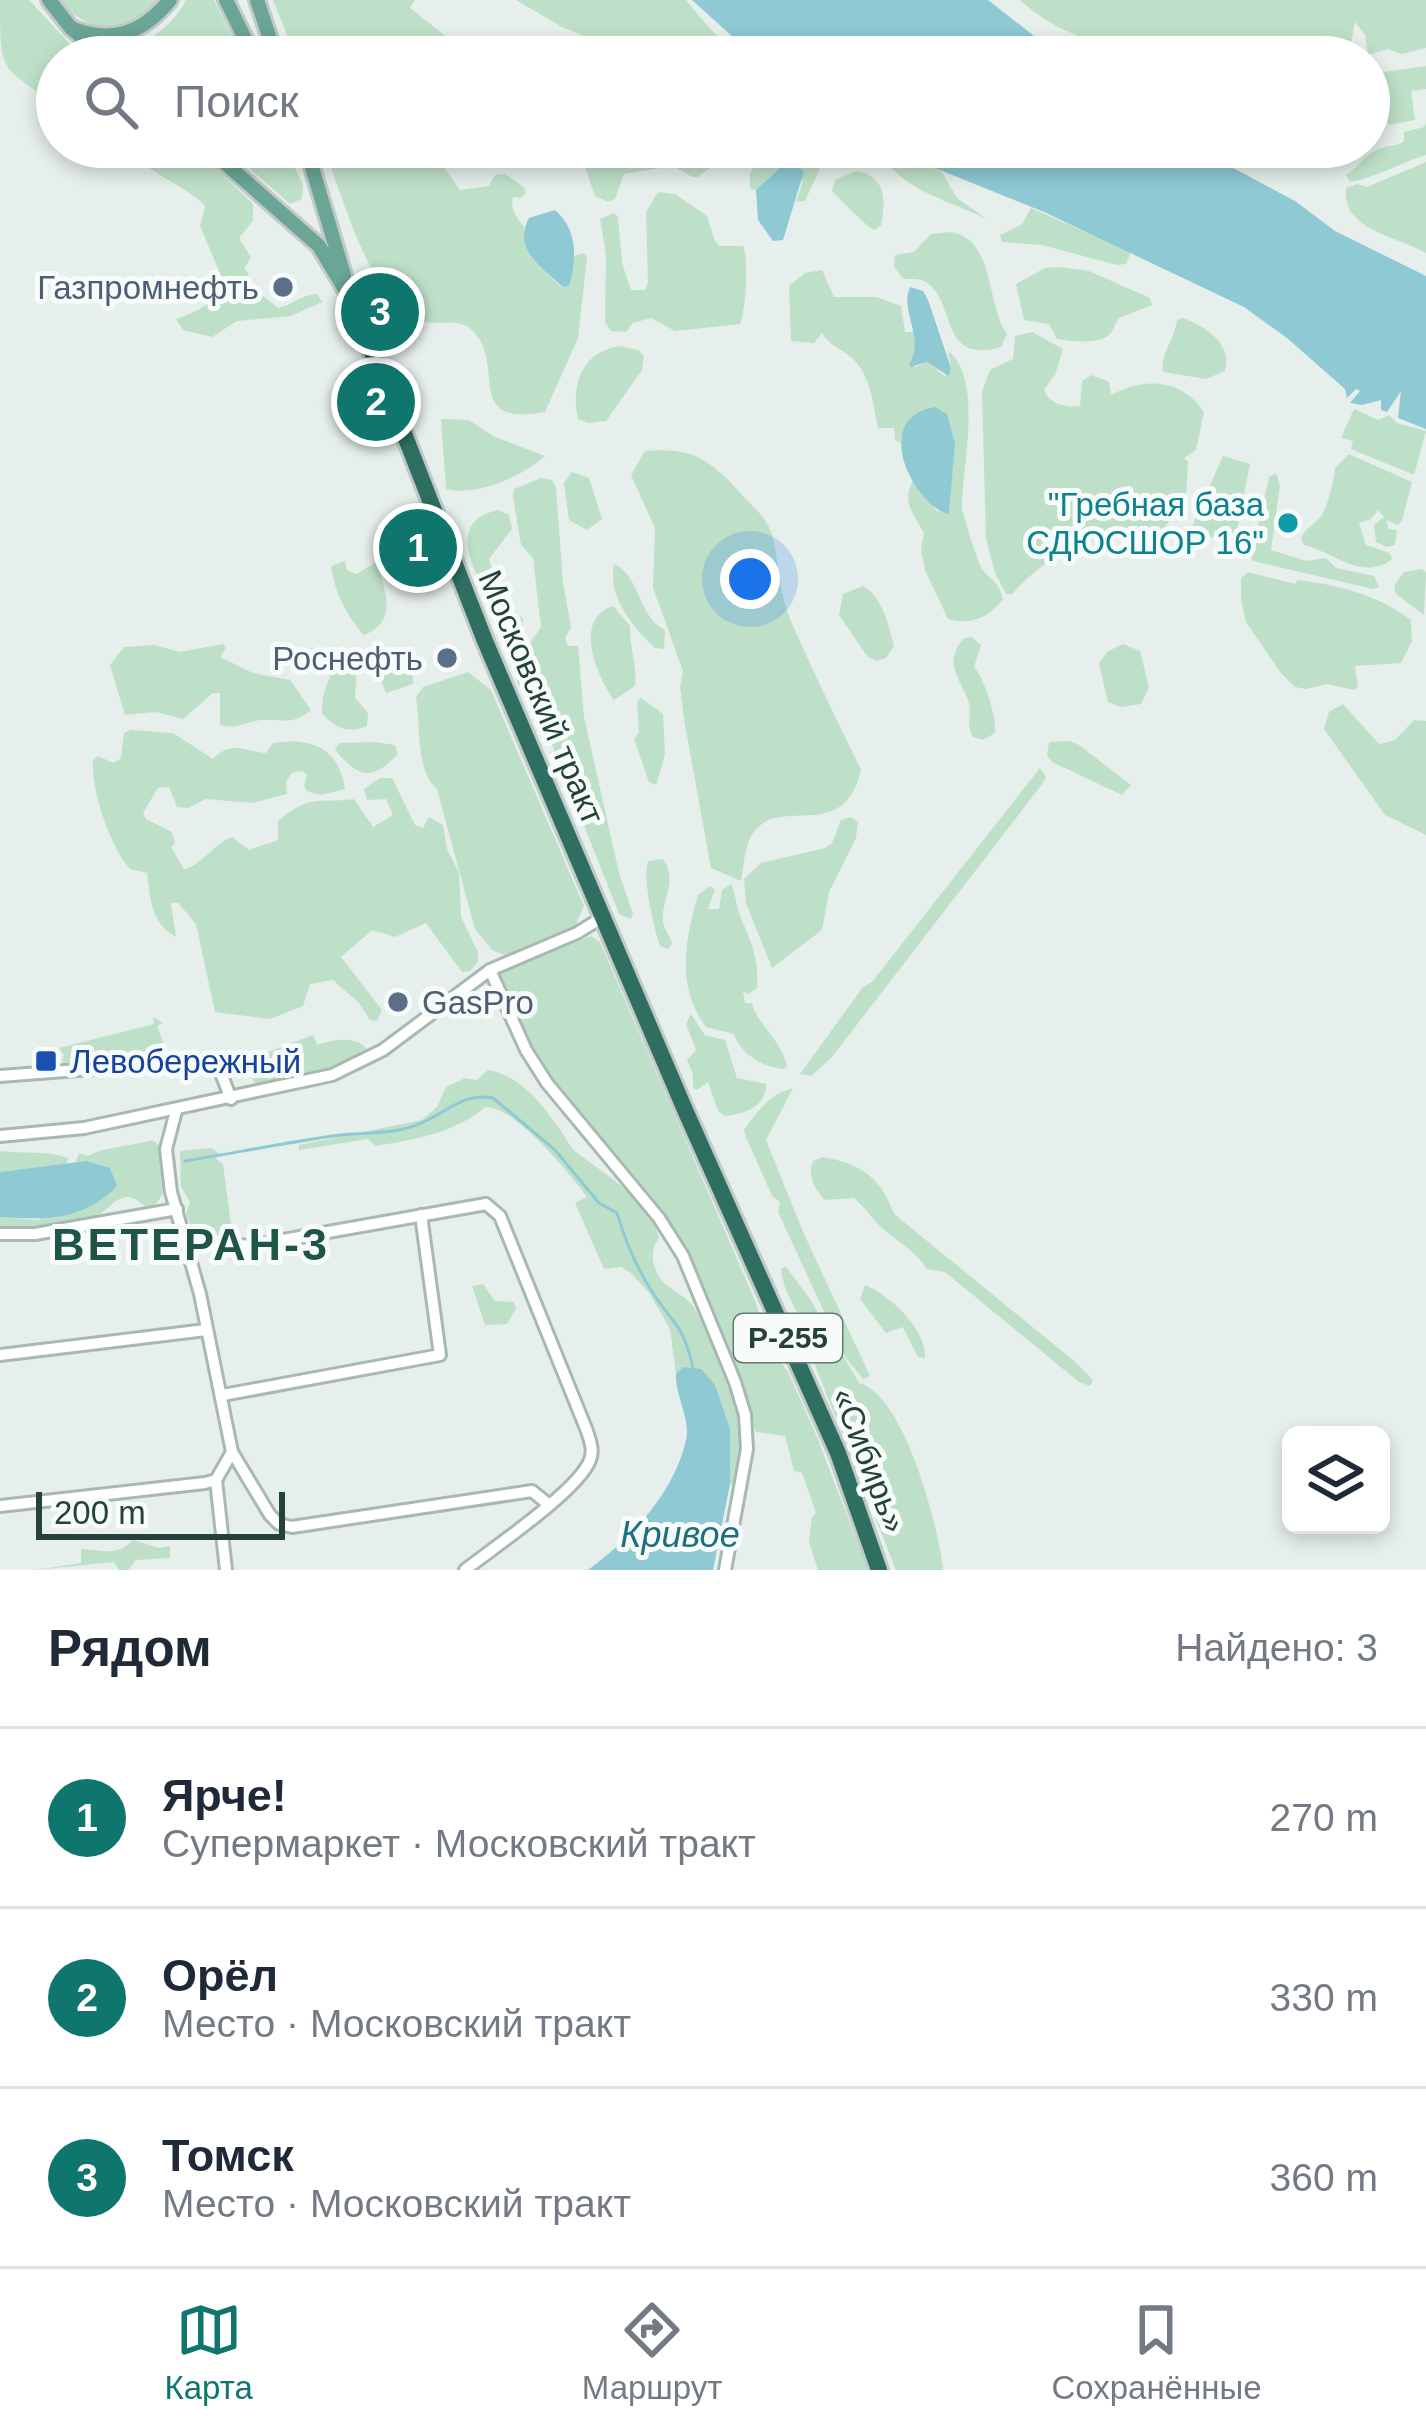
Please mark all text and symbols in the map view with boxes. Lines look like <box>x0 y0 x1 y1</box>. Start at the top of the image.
search box <box>36 36 1390 168</box>
icon: search <box>78 69 144 135</box>
text: Поиск <box>174 76 299 127</box>
pin: 3 <box>341 267 419 357</box>
place label: Газпромнефть <box>37 269 259 306</box>
marker: Газпромнефть <box>270 274 296 300</box>
pin: 2 <box>337 357 415 447</box>
place label: "Гребная база СДЮСШОР 16" <box>1026 486 1265 561</box>
pin: 1 <box>379 503 457 593</box>
marker: "Гребная база СДЮСШОР 16" <box>1275 510 1301 536</box>
your location <box>720 549 780 609</box>
street label: Московский тракт <box>471 565 612 830</box>
place label: Роснефть <box>272 640 423 677</box>
marker: Роснефть <box>434 645 460 671</box>
place label: GasPro <box>422 984 534 1021</box>
marker: GasPro <box>385 989 411 1015</box>
place label: Левобережный <box>70 1043 301 1080</box>
marker: Левобережный <box>33 1048 59 1074</box>
district label: ВЕТЕРАН-3 <box>52 1219 330 1270</box>
road number: Р-255 <box>734 1314 842 1362</box>
street label: «Сибирь» <box>825 1383 914 1538</box>
map controls <box>1282 1426 1390 1534</box>
button: layers <box>1282 1426 1390 1534</box>
scale bar <box>36 1486 285 1539</box>
text: 200 m <box>54 1494 146 1531</box>
water label: Кривое <box>620 1514 740 1555</box>
text: Рядом <box>48 1620 212 1677</box>
text: Найдено: 3 <box>1175 1626 1378 1669</box>
text: Ярче! <box>162 1770 287 1821</box>
text: 1 <box>76 1796 98 1839</box>
text: 270 m <box>1270 1796 1378 1839</box>
text: Супермаркет · Московский тракт <box>162 1822 756 1865</box>
text: Орёл <box>162 1950 278 2001</box>
text: 2 <box>76 1976 98 2019</box>
text: 330 m <box>1270 1976 1378 2019</box>
text: Место · Московский тракт <box>162 2002 631 2045</box>
text: Томск <box>162 2130 294 2181</box>
text: 3 <box>76 2156 98 2199</box>
text: 360 m <box>1270 2156 1378 2199</box>
text: Место · Московский тракт <box>162 2182 631 2225</box>
tab: Карта <box>164 2297 253 2407</box>
tab: Маршрут <box>582 2297 722 2407</box>
tab: Сохранённые <box>1051 2297 1262 2407</box>

